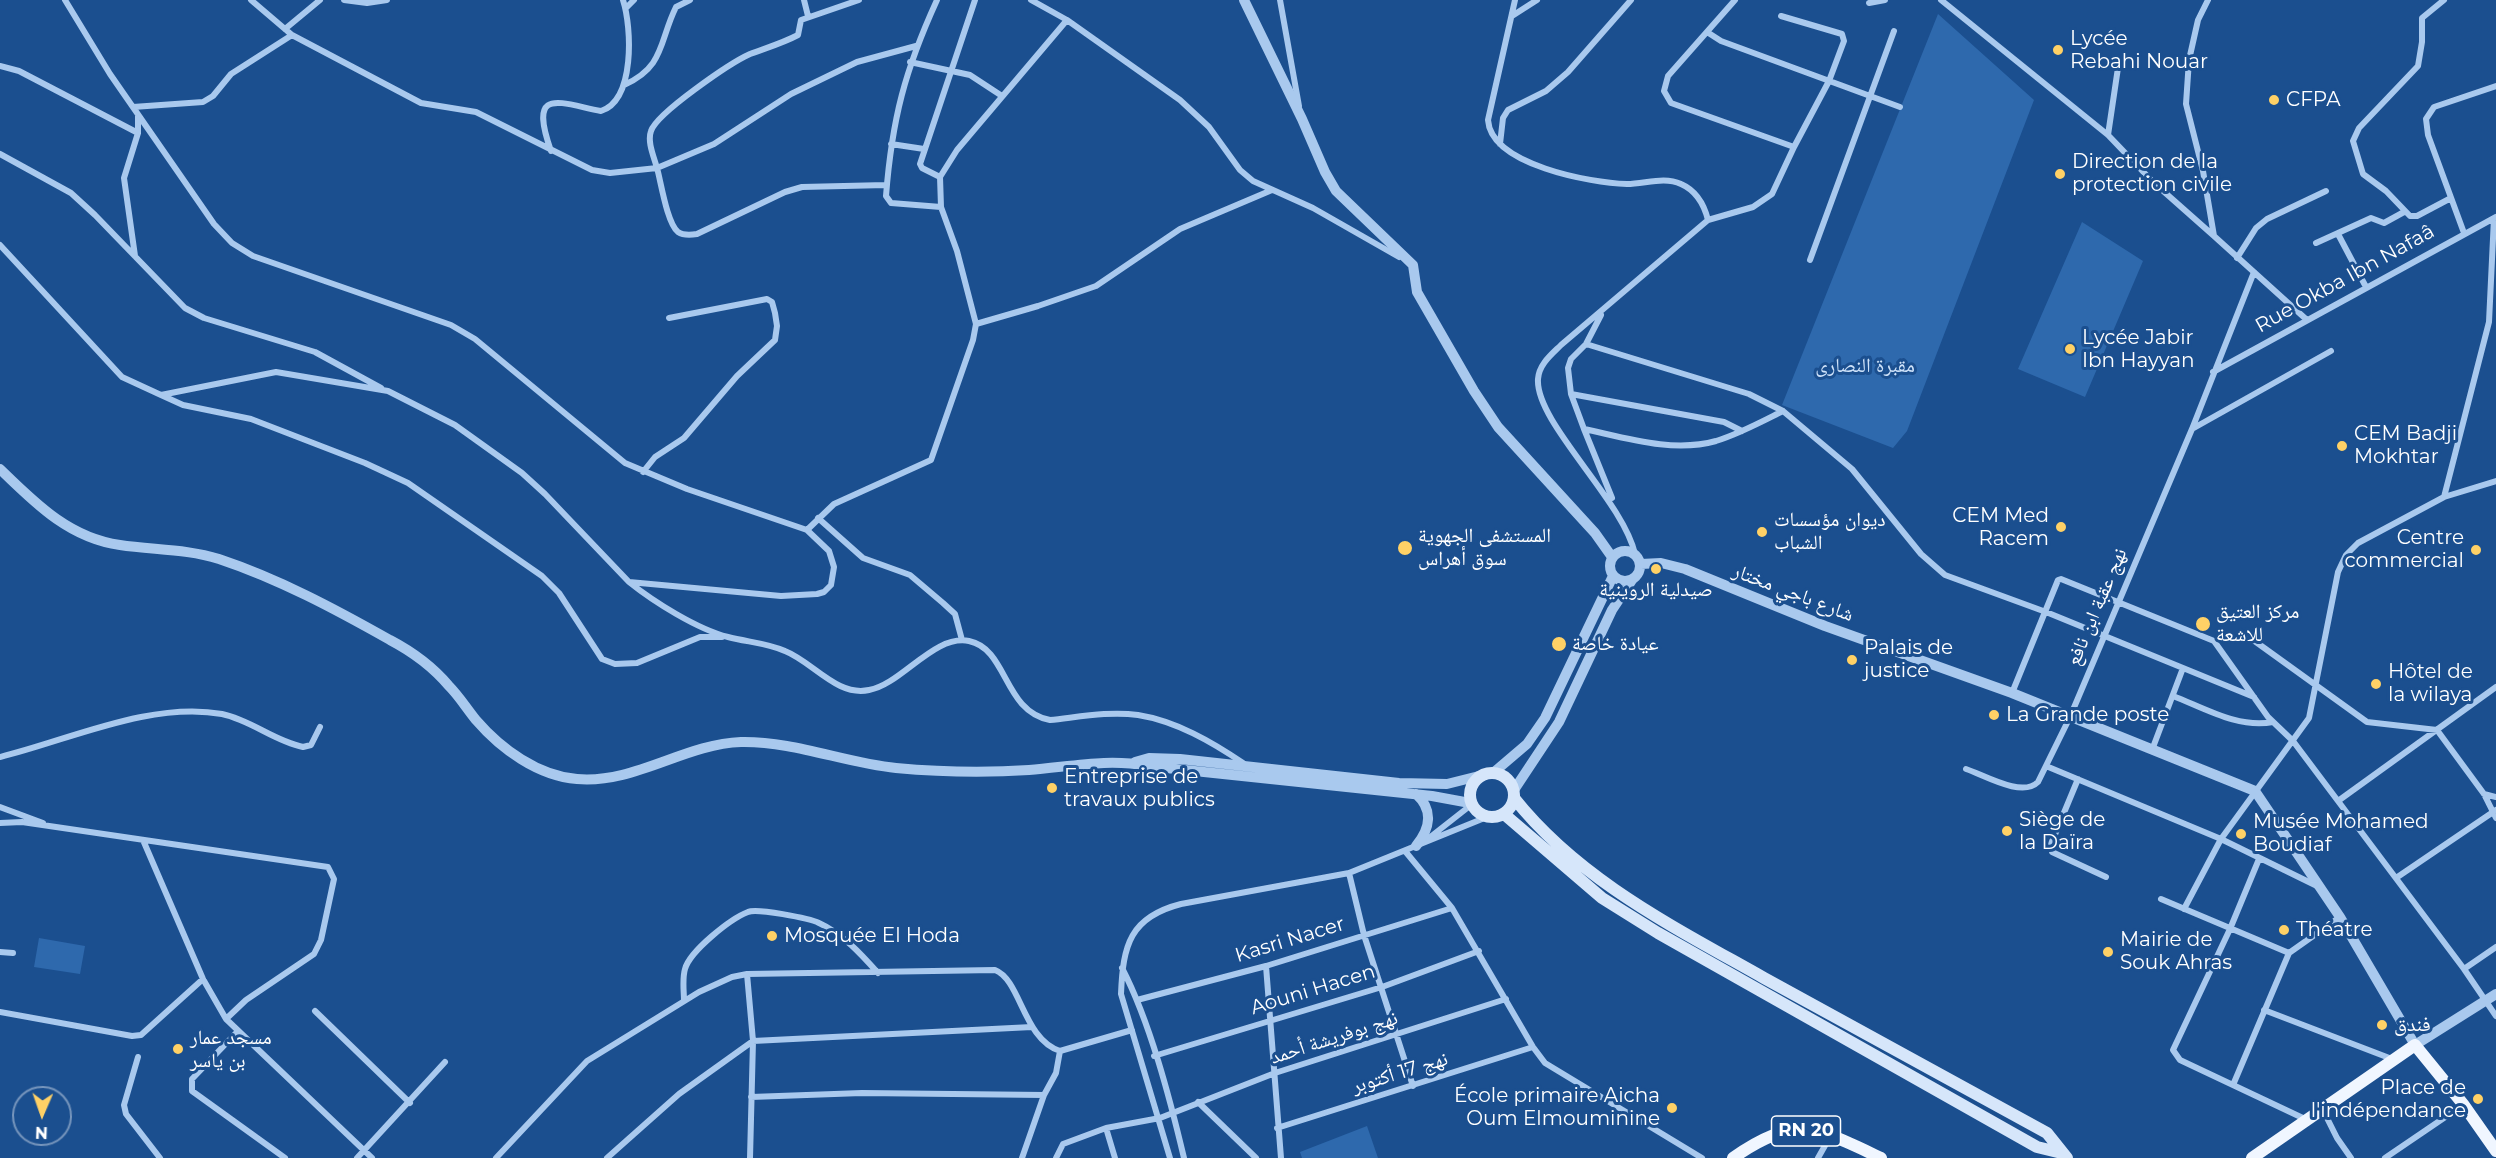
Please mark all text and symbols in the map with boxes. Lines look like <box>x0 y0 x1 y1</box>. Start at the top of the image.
place label: Lycée Rebahi Nouar <box>2070 27 2208 74</box>
marker: Lycée Rebahi Nouar <box>2051 43 2065 57</box>
place label: CFPA <box>2286 88 2341 112</box>
marker: CFPA <box>2267 93 2281 107</box>
place label: Direction de la protection civile <box>2072 150 2232 197</box>
marker: Direction de la protection civile <box>2053 167 2067 181</box>
street label: Rue Okba Ibn Nafaâ <box>2251 220 2439 338</box>
place label: Lycée Jabir Ibn Hayyan <box>2082 326 2195 373</box>
marker: Lycée Jabir Ibn Hayyan <box>2063 342 2077 356</box>
park label: مقبرة النصارى <box>1815 354 1915 378</box>
place label: CEM Badji Mokhtar <box>2354 422 2457 469</box>
marker: CEM Badji Mokhtar <box>2335 439 2349 453</box>
place label: CEM Med Racem <box>1952 504 2049 551</box>
place label: ديوان مؤسسات الشباب <box>1774 508 1886 555</box>
marker: CEM Med Racem <box>2054 520 2068 534</box>
place label: المستشفى الجهوية سوق أهراس <box>1418 524 1551 571</box>
marker: ديوان مؤسسات الشباب <box>1755 525 1769 539</box>
place label: Centre commercial <box>2344 526 2464 573</box>
marker: المستشفى الجهوية سوق أهراس <box>1396 539 1414 557</box>
marker: Centre commercial <box>2469 543 2483 557</box>
street label: نهج عقبة ابن نافع <box>2061 545 2133 669</box>
street label: شارع باجي مختار <box>1729 559 1857 627</box>
marker: صيدلية الروينية <box>1649 562 1663 576</box>
place label: صيدلية الروينية <box>1599 578 1713 602</box>
place label: مركز العتيق للاشعة <box>2216 600 2299 647</box>
marker: مركز العتيق للاشعة <box>2194 615 2212 633</box>
place label: عيادة خاصة <box>1572 632 1659 656</box>
marker: عيادة خاصة <box>1550 635 1568 653</box>
place label: Palais de justice <box>1864 636 1953 683</box>
marker: Palais de justice <box>1845 653 1859 667</box>
place label: Hôtel de la wilaya <box>2388 660 2473 707</box>
marker: Hôtel de la wilaya <box>2369 677 2383 691</box>
place label: La Grande poste <box>2006 703 2169 727</box>
marker: La Grande poste <box>1987 708 2001 722</box>
place label: Entreprise de travaux publics <box>1064 765 1215 812</box>
marker: Entreprise de travaux publics <box>1045 781 1059 795</box>
place label: Siège de la Daïra <box>2019 808 2105 855</box>
place label: Musée Mohamed Boudiaf <box>2253 810 2429 857</box>
marker: Siège de la Daïra <box>2000 824 2014 838</box>
marker: Musée Mohamed Boudiaf <box>2234 827 2248 841</box>
street label: Kasri Nacer <box>1232 912 1348 968</box>
place label: Théatre <box>2296 918 2373 942</box>
marker: Théatre <box>2277 923 2291 937</box>
place label: Mosquée El Hoda <box>784 924 960 948</box>
place label: Mairie de Souk Ahras <box>2120 928 2232 975</box>
marker: Mosquée El Hoda <box>765 929 779 943</box>
marker: Mairie de Souk Ahras <box>2101 945 2115 959</box>
street label: Aouni Hacen <box>1248 960 1378 1020</box>
street label: نهج بوفريشة أحمد <box>1267 1006 1401 1070</box>
place label: فندق <box>2394 1013 2431 1037</box>
marker: فندق <box>2375 1018 2389 1032</box>
place label: مسجد عمار بن ياسر <box>190 1026 272 1073</box>
marker: مسجد عمار بن ياسر <box>171 1042 185 1056</box>
street label: نهج 17 أكتوبر <box>1349 1047 1451 1099</box>
place label: Place de l'indépendance <box>2311 1076 2466 1123</box>
place label: École primaire Aicha Oum Elmouminine <box>1454 1084 1660 1131</box>
north arrow <box>12 1086 72 1146</box>
marker: Place de l'indépendance <box>2471 1092 2485 1106</box>
marker: École primaire Aicha Oum Elmouminine <box>1665 1101 1679 1115</box>
road number: RN 20 <box>1772 1116 1840 1146</box>
text: N <box>35 1123 48 1142</box>

